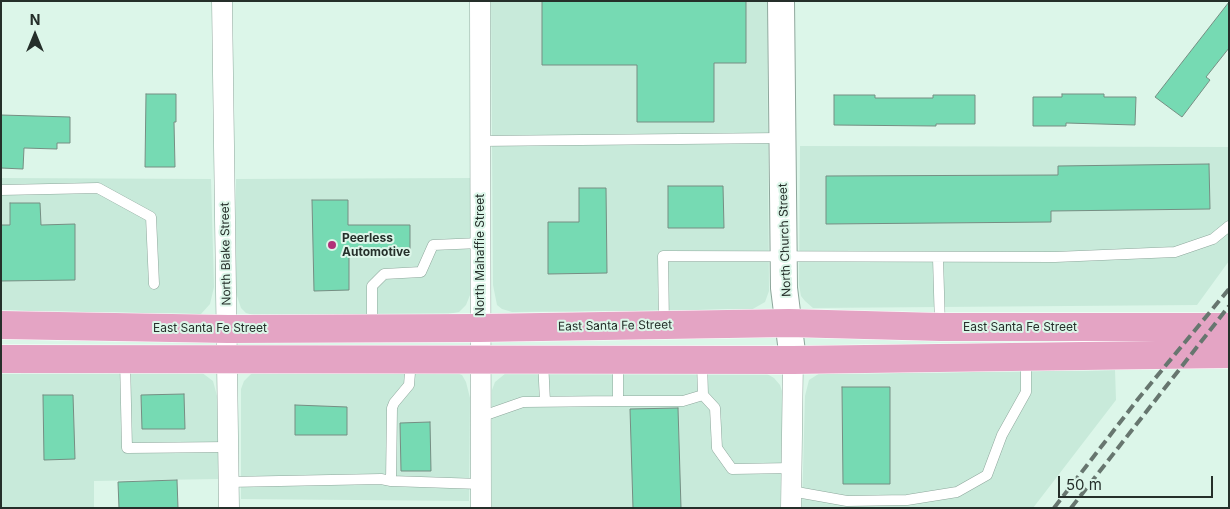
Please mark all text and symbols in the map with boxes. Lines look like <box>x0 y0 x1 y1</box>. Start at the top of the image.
north arrow <box>10 10 60 60</box>
text: N <box>30 11 40 28</box>
street label: North Church Street <box>776 183 794 297</box>
street label: North Mahaffie Street <box>473 194 487 316</box>
street label: North Blake Street <box>218 202 234 306</box>
place label: Peerless Automotive <box>342 231 410 259</box>
marker: Peerless Automotive <box>326 239 338 251</box>
street label: East Santa Fe Street <box>558 318 672 334</box>
street label: East Santa Fe Street <box>963 320 1077 334</box>
street label: East Santa Fe Street <box>153 321 267 335</box>
scale bar <box>1060 466 1215 498</box>
text: 50 m <box>1066 475 1102 494</box>

